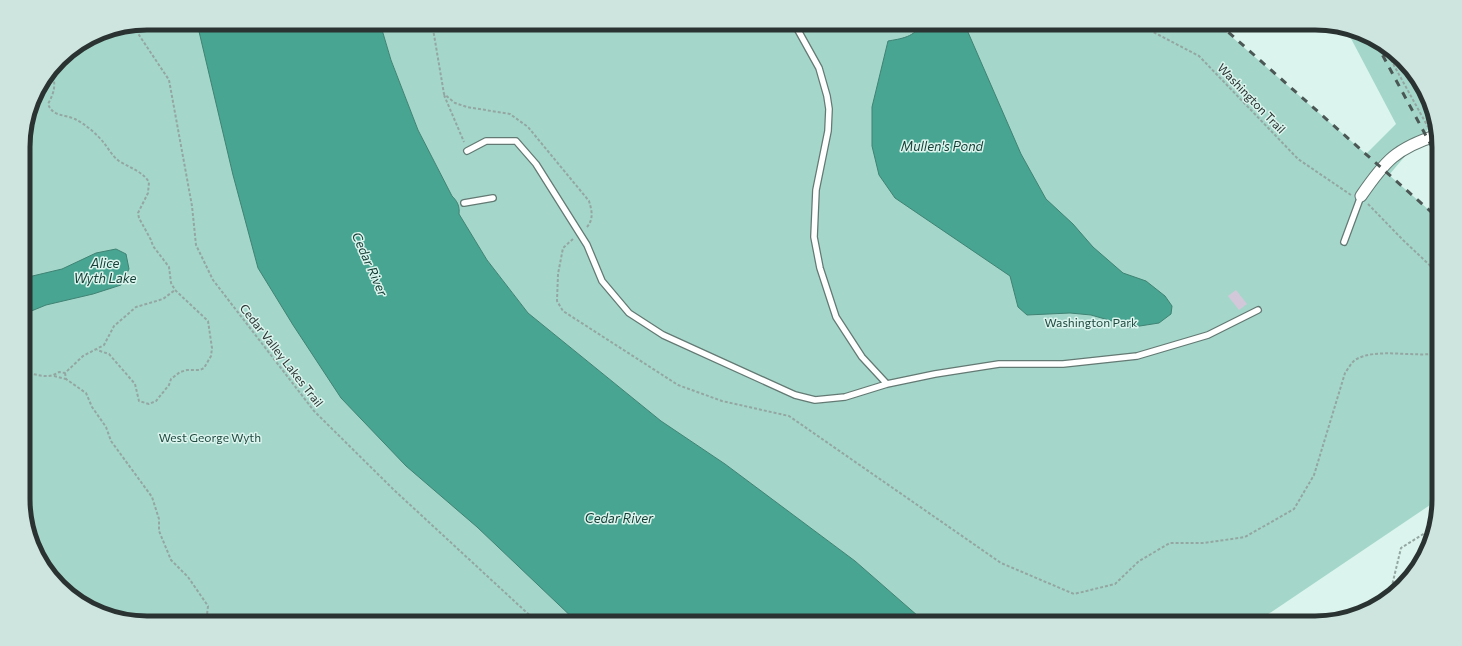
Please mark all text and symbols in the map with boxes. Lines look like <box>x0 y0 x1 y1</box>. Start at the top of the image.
street label: Washington Trail <box>1215 60 1289 136</box>
water label: Mullen's Pond <box>901 138 984 154</box>
water label: Cedar River <box>349 229 392 299</box>
water label: Alice Wyth Lake <box>74 255 136 286</box>
street label: Cedar Valley Lakes Trail <box>237 301 327 409</box>
park label: Washington Park <box>1045 315 1138 329</box>
park label: West George Wyth <box>159 430 261 444</box>
water label: Cedar River <box>585 510 654 526</box>

